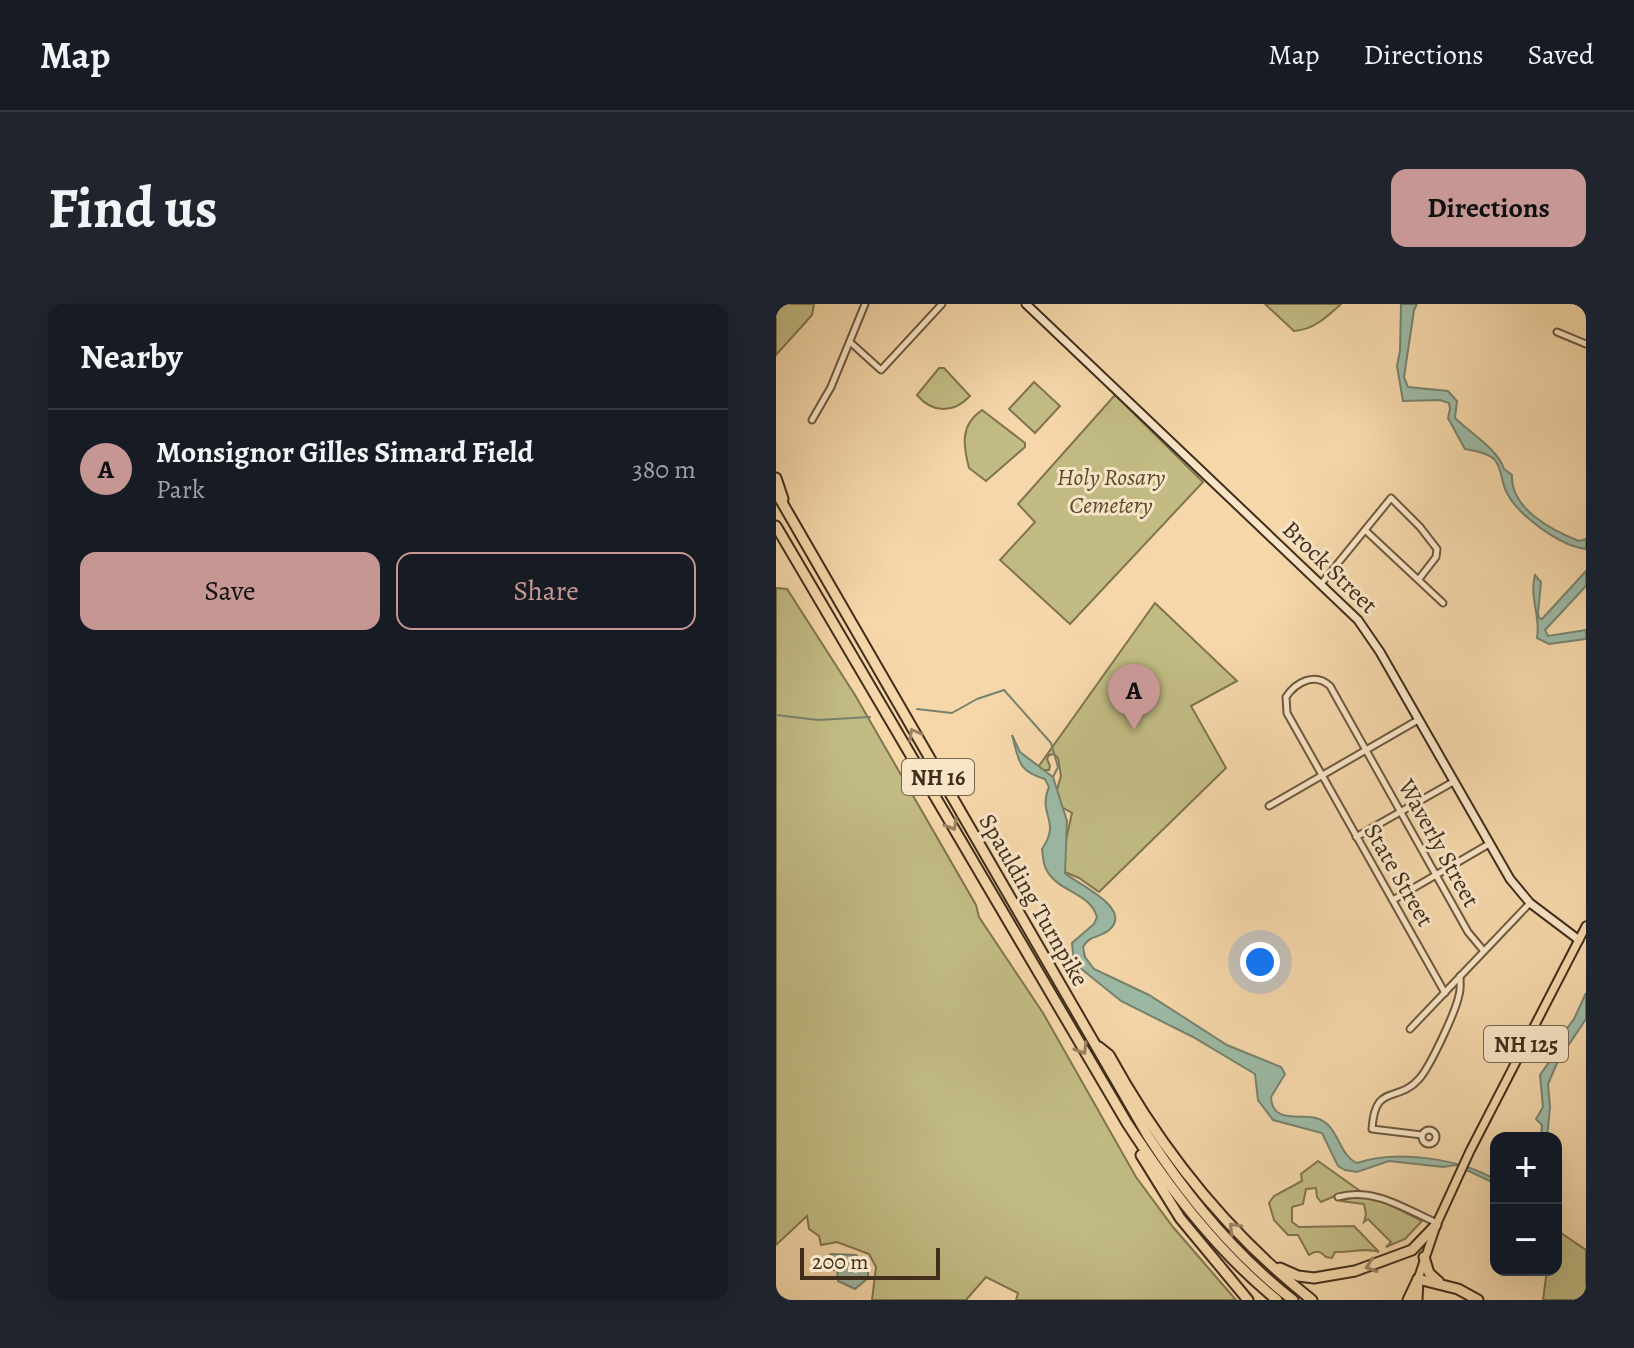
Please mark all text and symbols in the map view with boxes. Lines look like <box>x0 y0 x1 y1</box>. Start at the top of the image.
text: Map <box>40 29 110 81</box>
text: Map <box>1268 36 1319 74</box>
text: Directions <box>1363 36 1484 74</box>
text: Saved <box>1528 36 1594 74</box>
button: Directions <box>1391 169 1586 247</box>
text: Find us <box>48 170 218 246</box>
text: Nearby <box>80 333 183 380</box>
text: Monsignor Gilles Simard Field <box>156 432 534 472</box>
text: A <box>98 452 114 487</box>
text: 380 m <box>632 452 696 487</box>
park label: Holy Rosary Cemetery <box>1057 461 1166 521</box>
text: Park <box>156 472 205 507</box>
street label: Brock Street <box>1275 514 1385 621</box>
button: Save <box>80 552 380 630</box>
button: Share <box>396 552 696 630</box>
pin: A <box>1108 664 1160 730</box>
one-way arrow <box>908 728 924 742</box>
road number: NH 16 <box>902 759 974 795</box>
street label: Waverly Street <box>1390 772 1487 913</box>
street label: Spaulding Turnpike <box>972 808 1096 992</box>
one-way arrow <box>942 816 957 830</box>
street label: State Street <box>1357 818 1441 933</box>
your location <box>1240 942 1280 982</box>
road number: NH 125 <box>1484 1026 1568 1062</box>
one-way arrow <box>1072 1041 1087 1055</box>
map controls <box>1490 1132 1562 1276</box>
button: + <box>1490 1132 1562 1204</box>
button: − <box>1490 1204 1562 1276</box>
one-way arrow <box>1229 1223 1243 1237</box>
scale bar <box>800 1244 940 1280</box>
text: 200 m <box>812 1247 869 1277</box>
one-way arrow <box>1365 1256 1379 1272</box>

